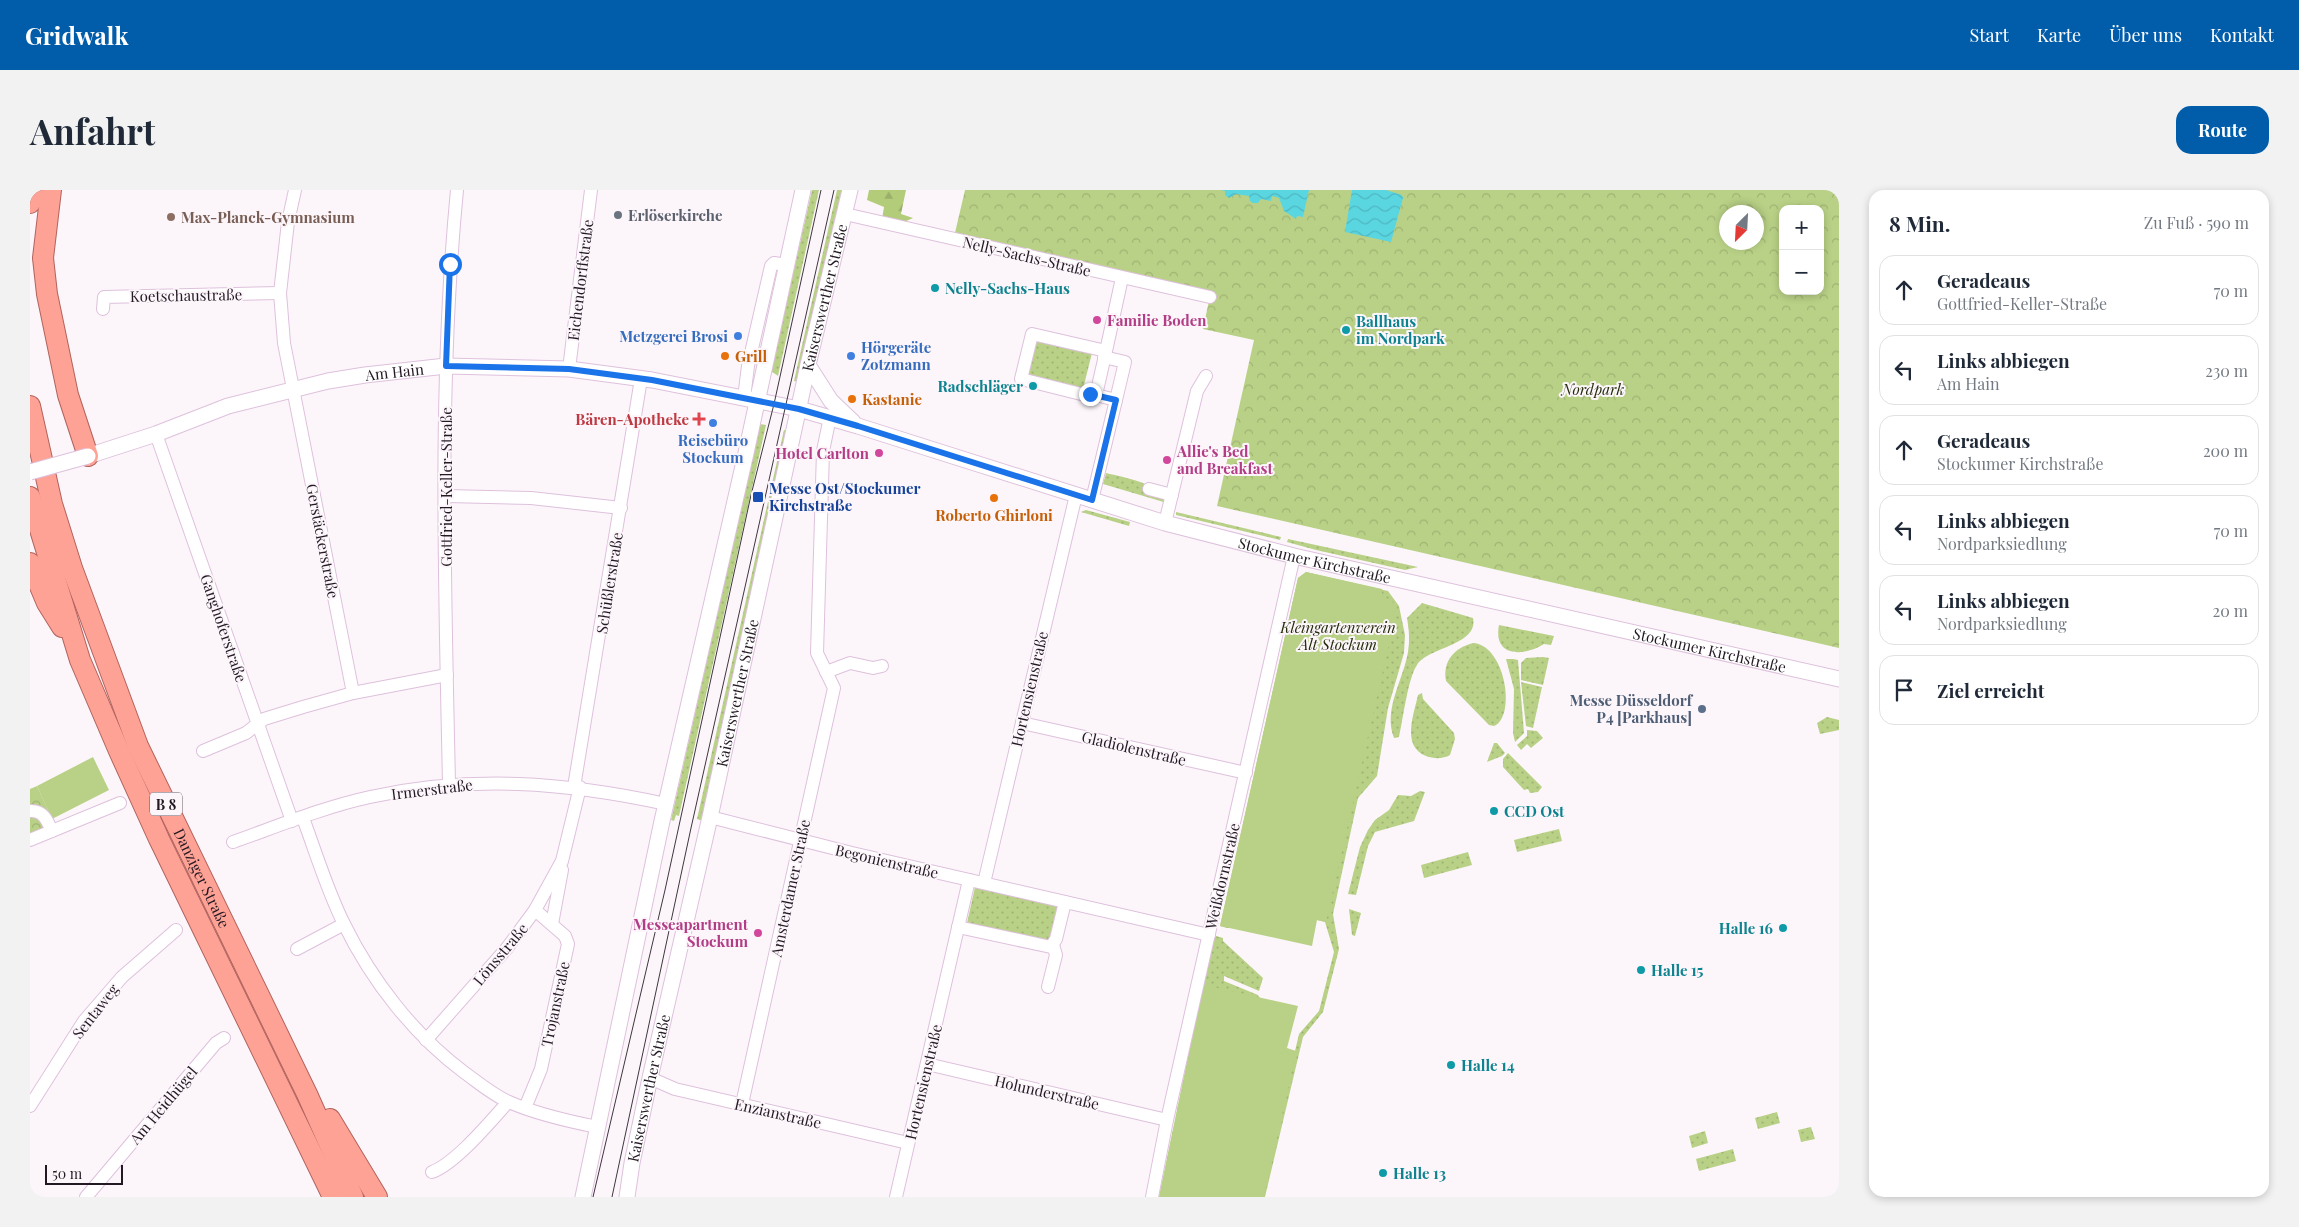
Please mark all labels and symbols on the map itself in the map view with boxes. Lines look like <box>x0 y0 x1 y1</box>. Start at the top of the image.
place label: Erlöserkirche <box>628 205 723 225</box>
north arrow <box>1719 205 1764 250</box>
place label: Max-Planck-Gymnasium <box>181 207 355 227</box>
marker: Erlöserkirche <box>612 209 624 221</box>
marker: Max-Planck-Gymnasium <box>165 211 177 223</box>
street label: Eichendorffstraße <box>563 218 597 342</box>
street label: Kaiserswerther Straße <box>797 222 852 373</box>
street label: Nelly-Sachs-Straße <box>961 232 1093 280</box>
route start <box>439 253 462 276</box>
place label: Nelly-Sachs-Haus <box>945 278 1070 298</box>
marker: Nelly-Sachs-Haus <box>929 282 941 294</box>
street label: Koetschaustraße <box>130 284 242 306</box>
place label: Familie Boden <box>1107 310 1207 330</box>
place label: Ballhaus im Nordpark <box>1356 311 1445 348</box>
marker: Familie Boden <box>1091 314 1103 326</box>
marker: Ballhaus im Nordpark <box>1340 324 1352 336</box>
place label: Metzgerei Brosi <box>619 326 728 346</box>
marker: Metzgerei Brosi <box>732 330 744 342</box>
place label: Hörgeräte Zotzmann <box>861 337 932 374</box>
place label: Grill <box>735 346 768 366</box>
marker: Grill <box>719 350 731 362</box>
marker: Hörgeräte Zotzmann <box>845 350 857 362</box>
street label: Am Hain <box>363 359 425 385</box>
place label: Radschläger <box>937 376 1023 396</box>
park label: Nordpark <box>1560 379 1624 399</box>
marker: Radschläger <box>1027 380 1039 392</box>
route end <box>1079 383 1102 406</box>
place label: Kastanie <box>862 389 922 409</box>
marker: Kastanie <box>846 393 858 405</box>
street label: Gottfried-Keller-Straße <box>436 407 456 567</box>
place label: Bären-Apotheke <box>575 409 689 429</box>
marker: Bären-Apotheke <box>693 413 705 425</box>
marker: Reisebüro Stockum <box>707 417 719 429</box>
place label: Reisebüro Stockum <box>678 430 748 467</box>
place label: Allie's Bed and Breakfast <box>1176 441 1273 478</box>
place label: Hotel Carlton <box>775 443 870 463</box>
marker: Hotel Carlton <box>873 447 885 459</box>
marker: Allie's Bed and Breakfast <box>1161 454 1173 466</box>
place label: Messe Ost/Stockumer Kirchstraße <box>769 478 921 515</box>
street label: Gerstäckerstraße <box>302 482 344 600</box>
marker: Messe Ost/Stockumer Kirchstraße <box>751 490 765 504</box>
marker: Roberto Ghirloni <box>988 492 1000 504</box>
place label: Roberto Ghirloni <box>935 505 1053 525</box>
street label: Schüßlerstraße <box>591 531 627 635</box>
street label: Stockumer Kirchstraße <box>1236 532 1393 588</box>
street label: Ganghoferstraße <box>196 571 252 685</box>
street label: Kaiserswerther Straße <box>711 617 763 769</box>
park label: Kleingartenverein Alt Stockum <box>1279 617 1396 654</box>
street label: Stockumer Kirchstraße <box>1631 623 1788 677</box>
street label: Hortensienstraße <box>1006 629 1052 749</box>
place label: Messe Düsseldorf P4 [Parkhaus] <box>1570 690 1694 727</box>
marker: Messe Düsseldorf P4 [Parkhaus] <box>1696 703 1708 715</box>
street label: Gladiolenstraße <box>1080 726 1188 770</box>
street label: Irmerstraße <box>390 774 474 804</box>
road number: B 8 <box>150 792 182 816</box>
place label: CCD Ost <box>1504 801 1565 821</box>
marker: CCD Ost <box>1488 805 1500 817</box>
street label: Amsterdamer Straße <box>765 818 814 959</box>
street label: Weißdornstraße <box>1200 821 1244 932</box>
street label: Danziger Straße <box>169 825 235 931</box>
street label: Begonienstraße <box>833 839 941 883</box>
place label: Messeapartment Stockum <box>633 914 749 951</box>
place label: Halle 16 <box>1719 918 1773 938</box>
street label: Lönsstraße <box>468 919 532 989</box>
marker: Halle 16 <box>1777 922 1789 934</box>
marker: Messeapartment Stockum <box>752 927 764 939</box>
street label: Trojanstraße <box>536 959 574 1049</box>
place label: Halle 15 <box>1651 960 1704 980</box>
marker: Halle 15 <box>1635 964 1647 976</box>
street label: Sentaweg <box>67 979 123 1042</box>
street label: Kaiserswerther Straße <box>622 1012 674 1164</box>
street label: Hortensienstraße <box>900 1022 946 1142</box>
place label: Halle 14 <box>1461 1055 1515 1075</box>
marker: Halle 14 <box>1445 1059 1457 1071</box>
street label: Am Heidhügel <box>124 1062 201 1149</box>
street label: Holunderstraße <box>993 1070 1101 1114</box>
street label: Enzianstraße <box>733 1093 823 1133</box>
scale bar <box>45 1162 122 1185</box>
place label: Halle 13 <box>1393 1163 1446 1183</box>
marker: Halle 13 <box>1377 1167 1389 1179</box>

